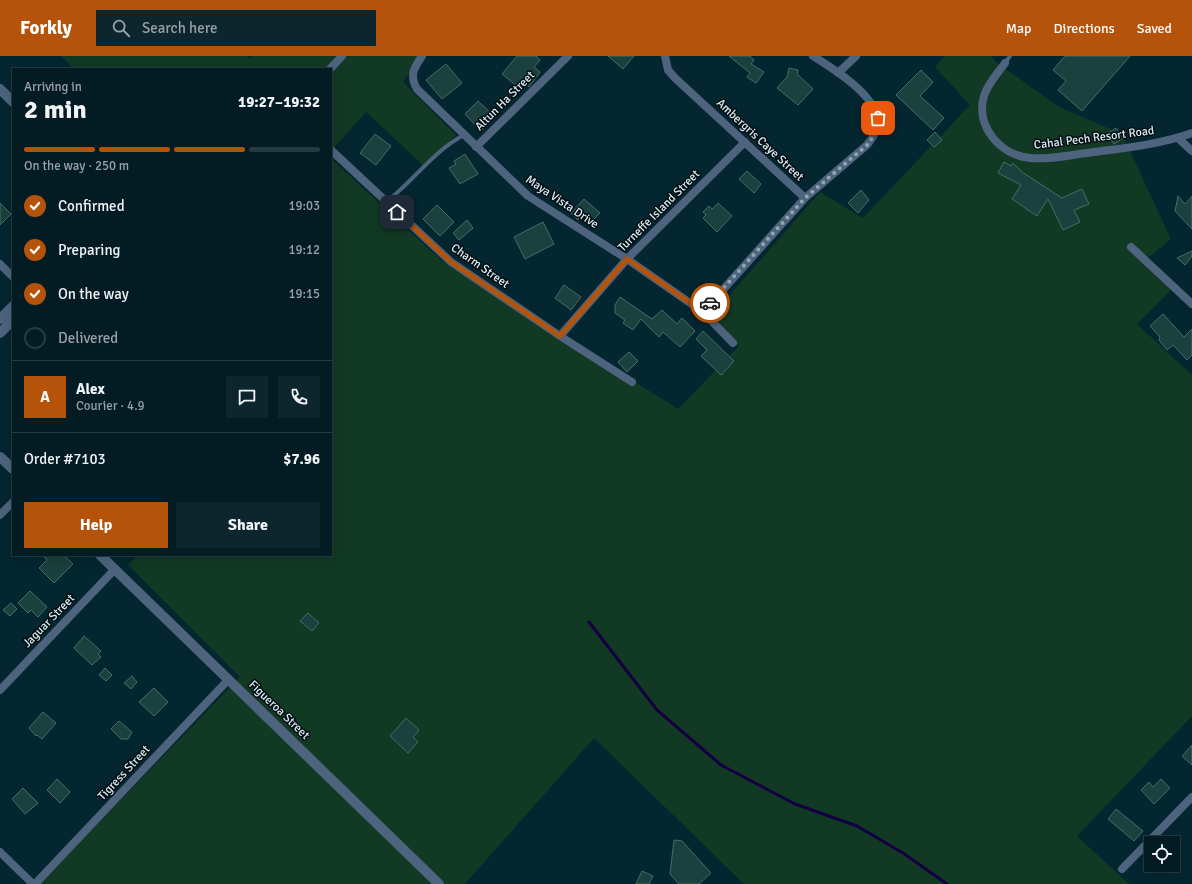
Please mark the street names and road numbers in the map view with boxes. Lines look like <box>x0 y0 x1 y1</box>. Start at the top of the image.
street label: Altun Ha Street <box>472 68 538 134</box>
street label: Ambergris Caye Street <box>713 96 807 184</box>
street label: Cahal Pech Resort Road <box>1033 123 1155 153</box>
street label: Turneffe Island Street <box>615 167 703 255</box>
street label: Maya Vista Drive <box>523 172 601 232</box>
street label: Charm Street <box>448 240 512 292</box>
street label: Jaguar Street <box>20 591 78 651</box>
street label: Figueroa Street <box>245 677 313 743</box>
street label: Tigress Street <box>95 742 153 804</box>

